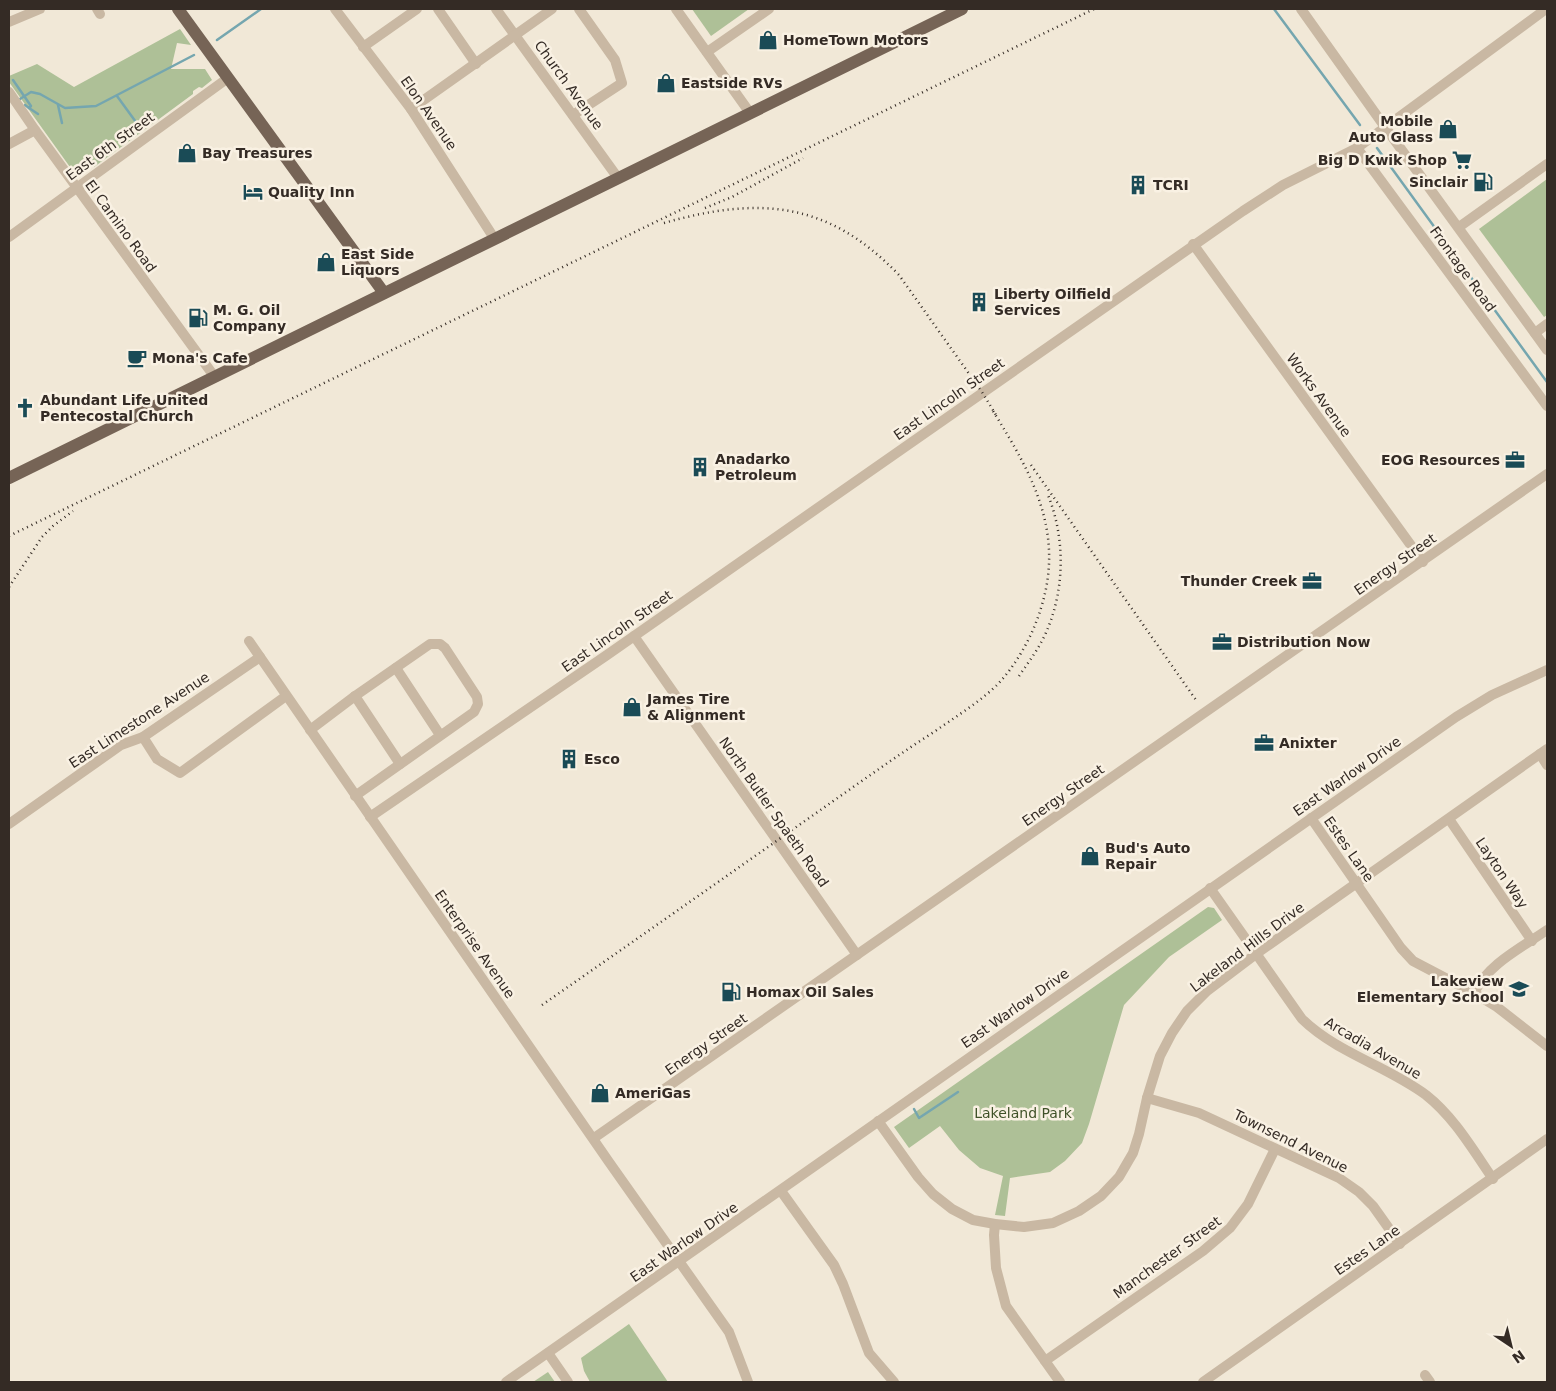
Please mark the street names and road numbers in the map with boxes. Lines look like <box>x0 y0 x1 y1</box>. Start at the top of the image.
street label: Church Avenue <box>531 37 607 133</box>
street label: Elon Avenue <box>398 73 460 153</box>
street label: East 6th Street <box>63 108 158 183</box>
street label: El Camino Road <box>82 177 160 275</box>
street label: Frontage Road <box>1427 223 1499 315</box>
street label: Works Avenue <box>1283 350 1355 440</box>
street label: East Lincoln Street <box>891 355 1008 443</box>
street label: Energy Street <box>1351 530 1439 598</box>
street label: East Lincoln Street <box>559 587 676 675</box>
street label: East Limestone Avenue <box>66 669 212 771</box>
street label: East Warlow Drive <box>1290 733 1404 819</box>
street label: North Butler Spaeth Road <box>716 734 832 890</box>
street label: Energy Street <box>1019 761 1107 829</box>
street label: Estes Lane <box>1321 813 1377 885</box>
street label: Layton Way <box>1472 835 1532 911</box>
street label: Enterprise Avenue <box>432 887 518 1001</box>
street label: Lakeland Hills Drive <box>1187 899 1307 995</box>
street label: East Warlow Drive <box>958 965 1072 1051</box>
street label: Energy Street <box>662 1010 750 1078</box>
street label: Arcadia Avenue <box>1322 1014 1424 1082</box>
street label: Townsend Avenue <box>1230 1106 1351 1176</box>
street label: East Warlow Drive <box>627 1199 741 1285</box>
street label: Manchester Street <box>1110 1212 1224 1301</box>
street label: Estes Lane <box>1331 1222 1403 1278</box>

